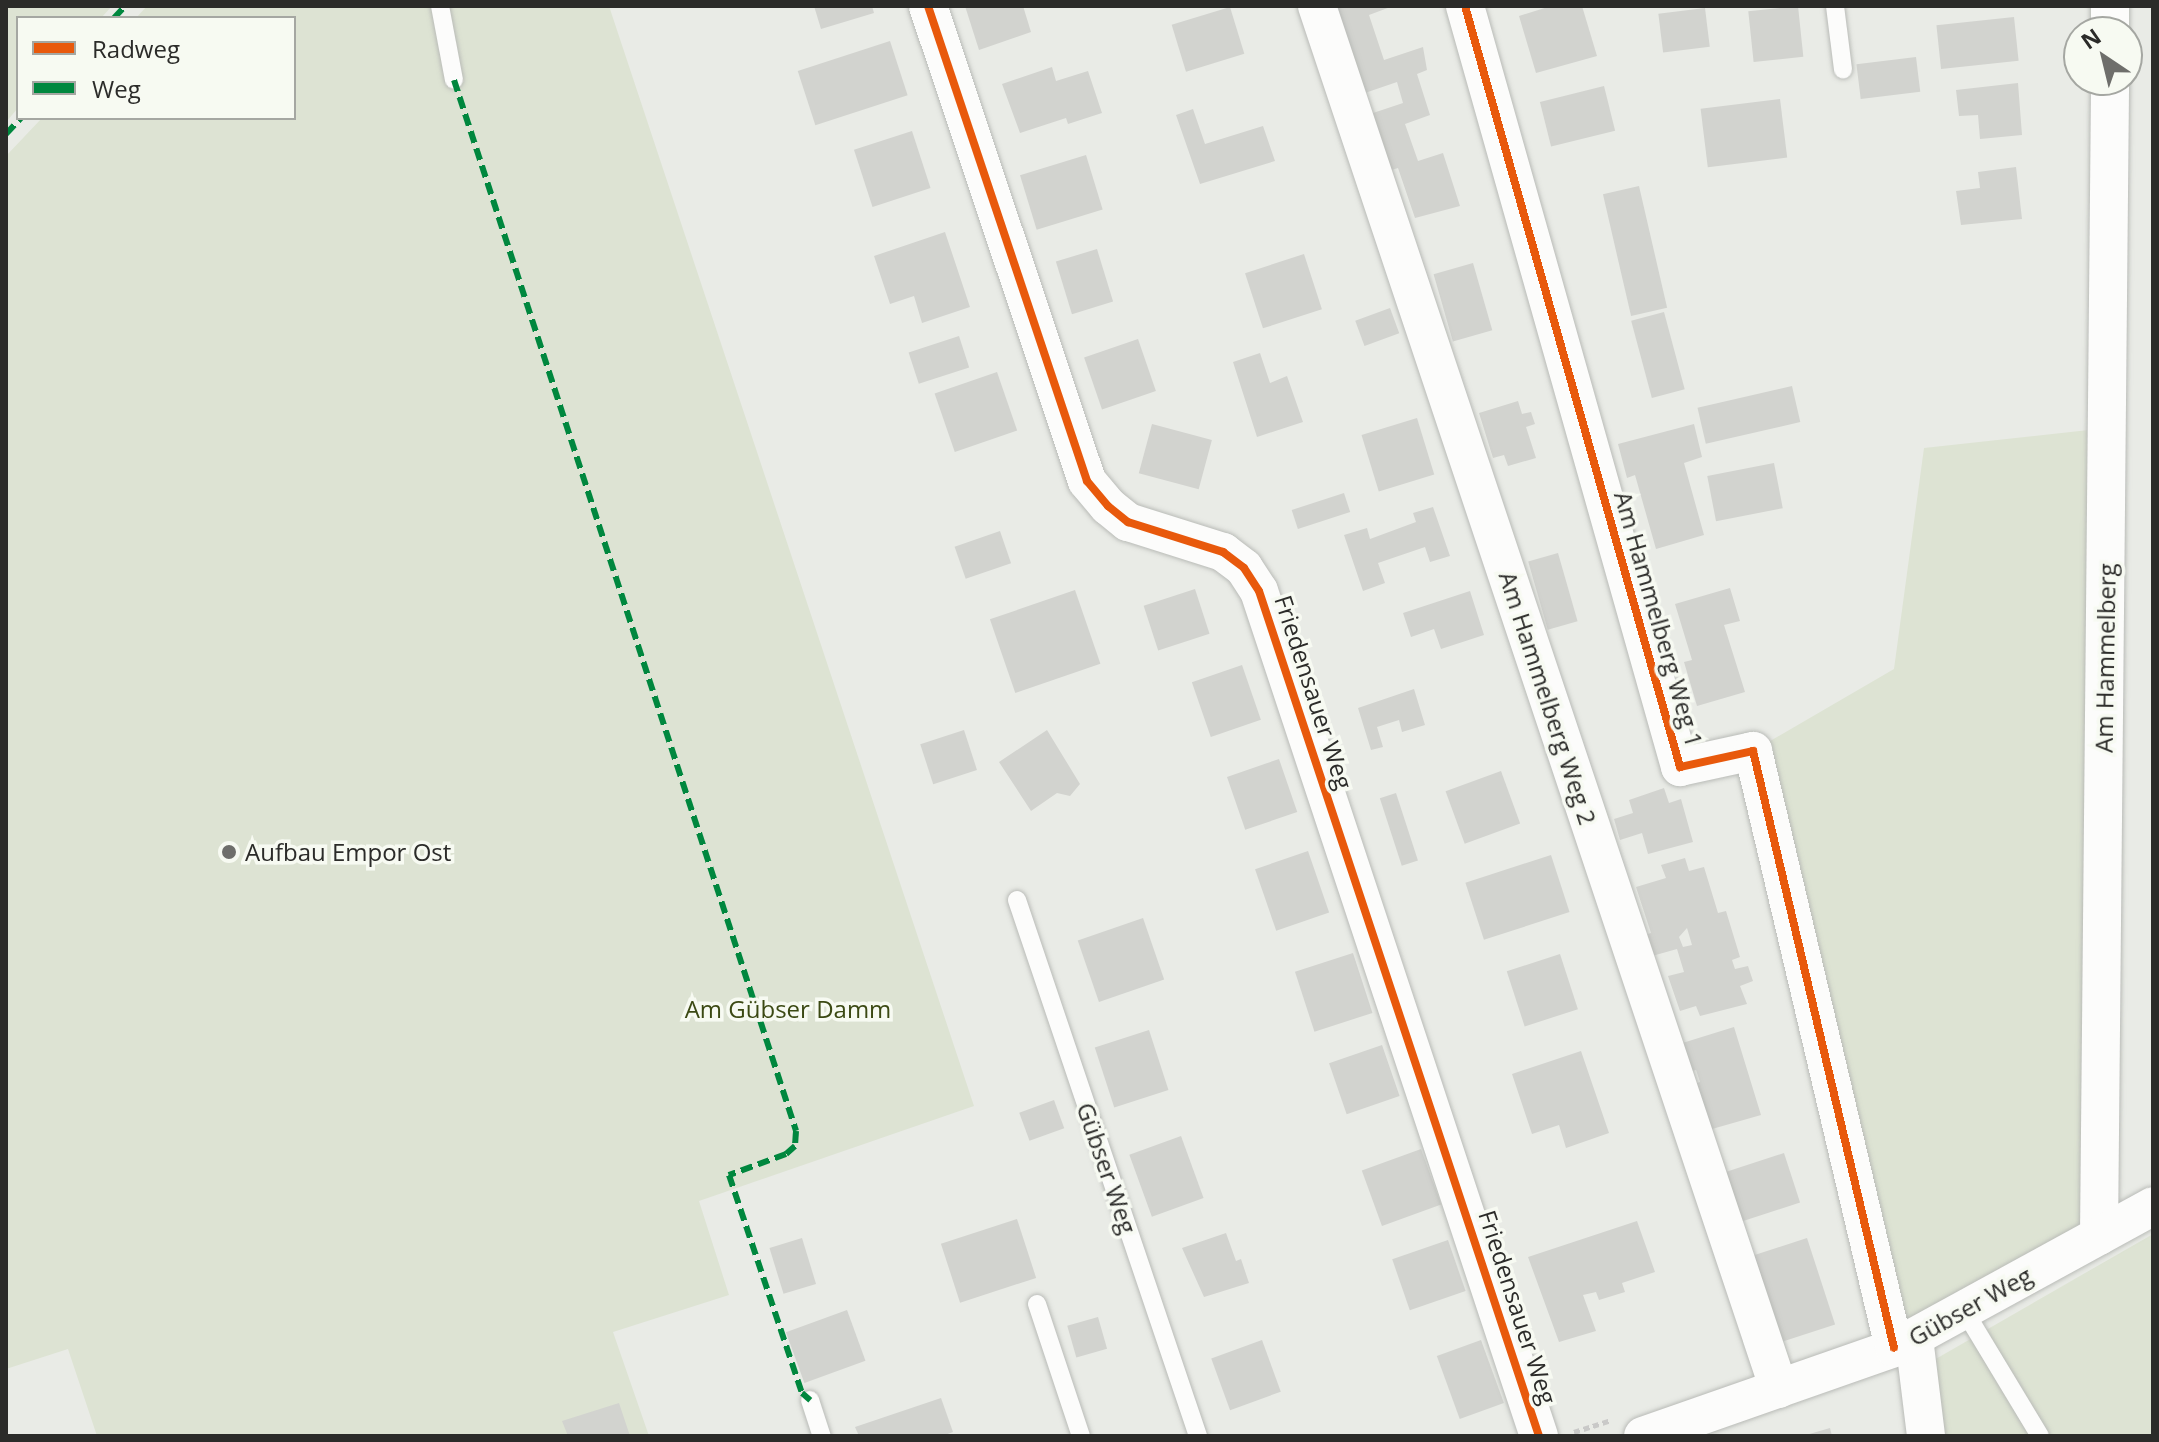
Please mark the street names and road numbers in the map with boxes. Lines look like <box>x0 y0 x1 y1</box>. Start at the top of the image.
street label: Am Hammelberg Weg 1 <box>1609 488 1709 750</box>
street label: Am Hammelberg <box>2089 563 2121 753</box>
street label: Am Hammelberg Weg 2 <box>1493 568 1603 828</box>
street label: Friedensauer Weg <box>1269 591 1359 793</box>
street label: Gübser Weg <box>1071 1099 1143 1237</box>
street label: Friedensauer Weg <box>1473 1206 1563 1408</box>
street label: Gübser Weg <box>1903 1260 2037 1352</box>

